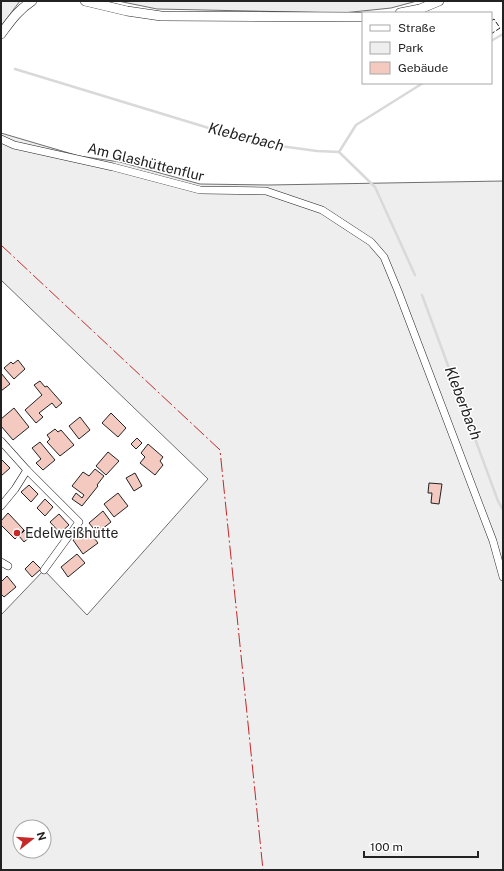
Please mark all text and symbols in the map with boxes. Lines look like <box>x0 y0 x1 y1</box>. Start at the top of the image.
legend <box>362 12 492 84</box>
text: Straße <box>398 21 436 35</box>
text: Park <box>398 41 424 55</box>
text: Gebäude <box>398 61 448 75</box>
water label: Kleberbach <box>206 119 286 154</box>
street label: Am Glashüttenflur <box>86 140 206 184</box>
water label: Kleberbach <box>442 364 485 442</box>
place label: Edelweißhütte <box>25 525 119 541</box>
marker: Edelweißhütte <box>12 528 22 538</box>
north arrow <box>12 819 52 859</box>
text: N <box>35 830 49 842</box>
scale bar <box>364 833 478 859</box>
text: 100 m <box>370 840 403 854</box>

